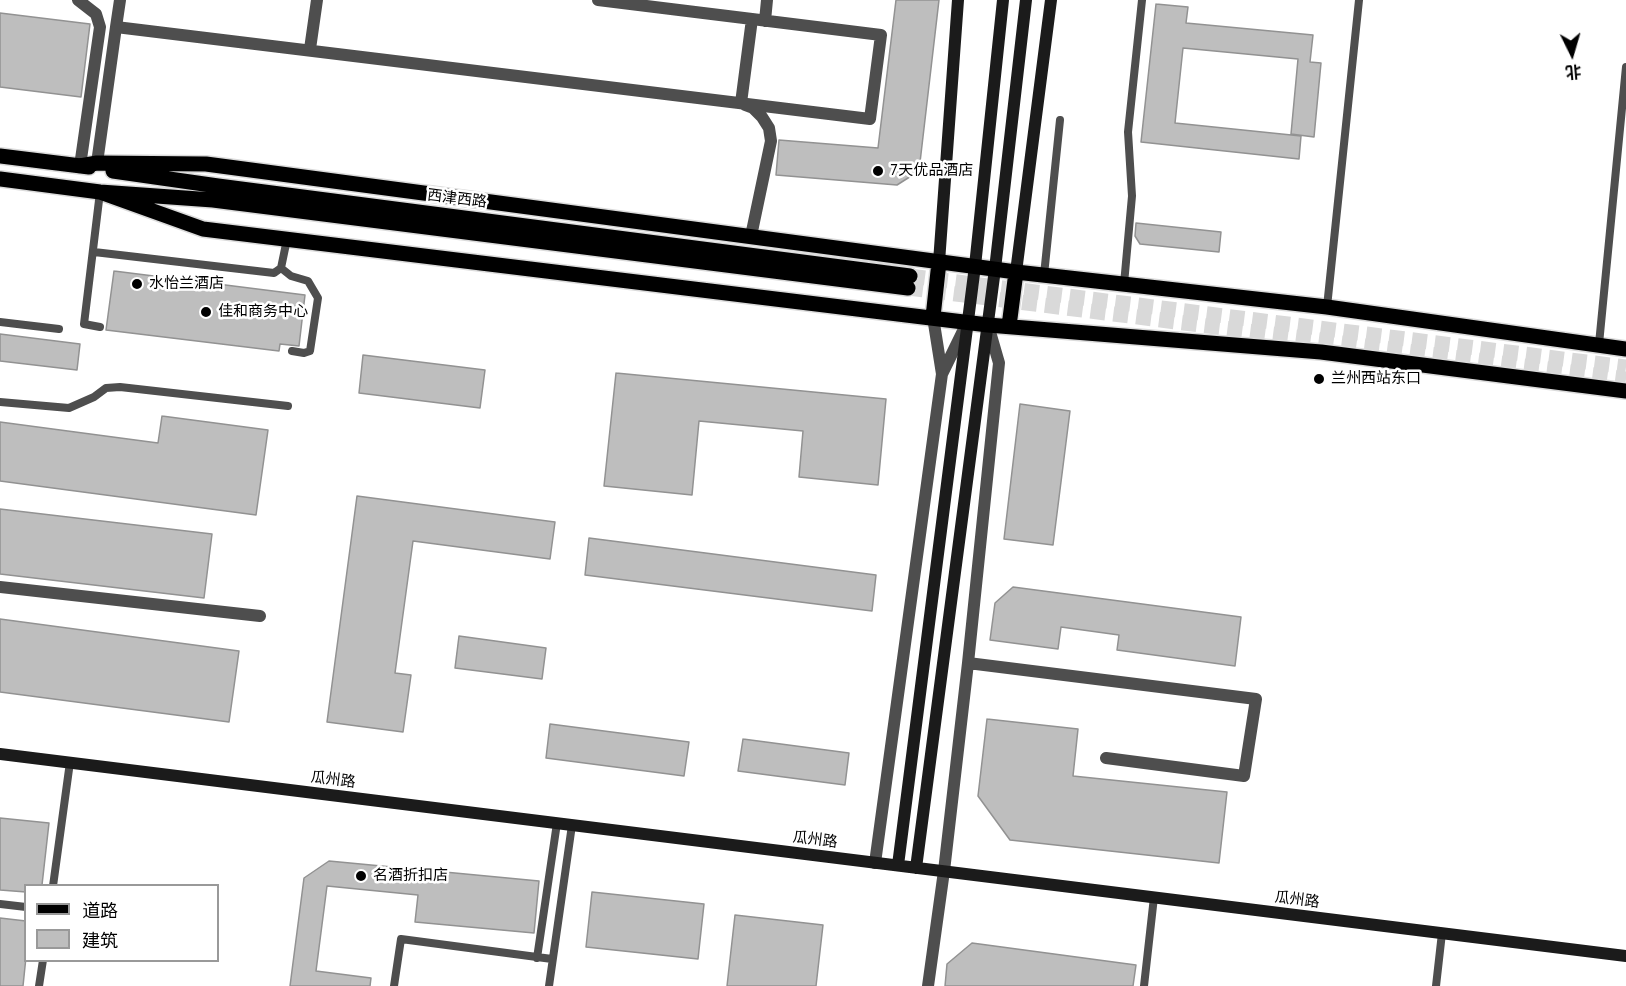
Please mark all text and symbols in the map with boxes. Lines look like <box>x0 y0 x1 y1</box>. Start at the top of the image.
north arrow <box>1542 24 1602 84</box>
text: 北 <box>1565 61 1582 83</box>
place label: 7天优品酒店 <box>890 162 973 180</box>
marker: 7天优品酒店 <box>871 164 885 178</box>
street label: 西津西路 <box>426 186 488 212</box>
place label: 水怡兰酒店 <box>149 275 224 293</box>
marker: 水怡兰酒店 <box>130 277 144 291</box>
place label: 佳和商务中心 <box>218 303 308 321</box>
marker: 佳和商务中心 <box>199 305 213 319</box>
place label: 兰州西站东口 <box>1331 370 1421 388</box>
marker: 兰州西站东口 <box>1312 372 1326 386</box>
street label: 瓜州路 <box>310 768 356 792</box>
street label: 瓜州路 <box>792 828 838 852</box>
place label: 名酒折扣店 <box>373 867 448 885</box>
marker: 名酒折扣店 <box>354 869 368 883</box>
legend <box>24 884 219 962</box>
street label: 瓜州路 <box>1274 888 1320 912</box>
text: 道路 <box>82 899 118 922</box>
text: 建筑 <box>82 929 118 952</box>

